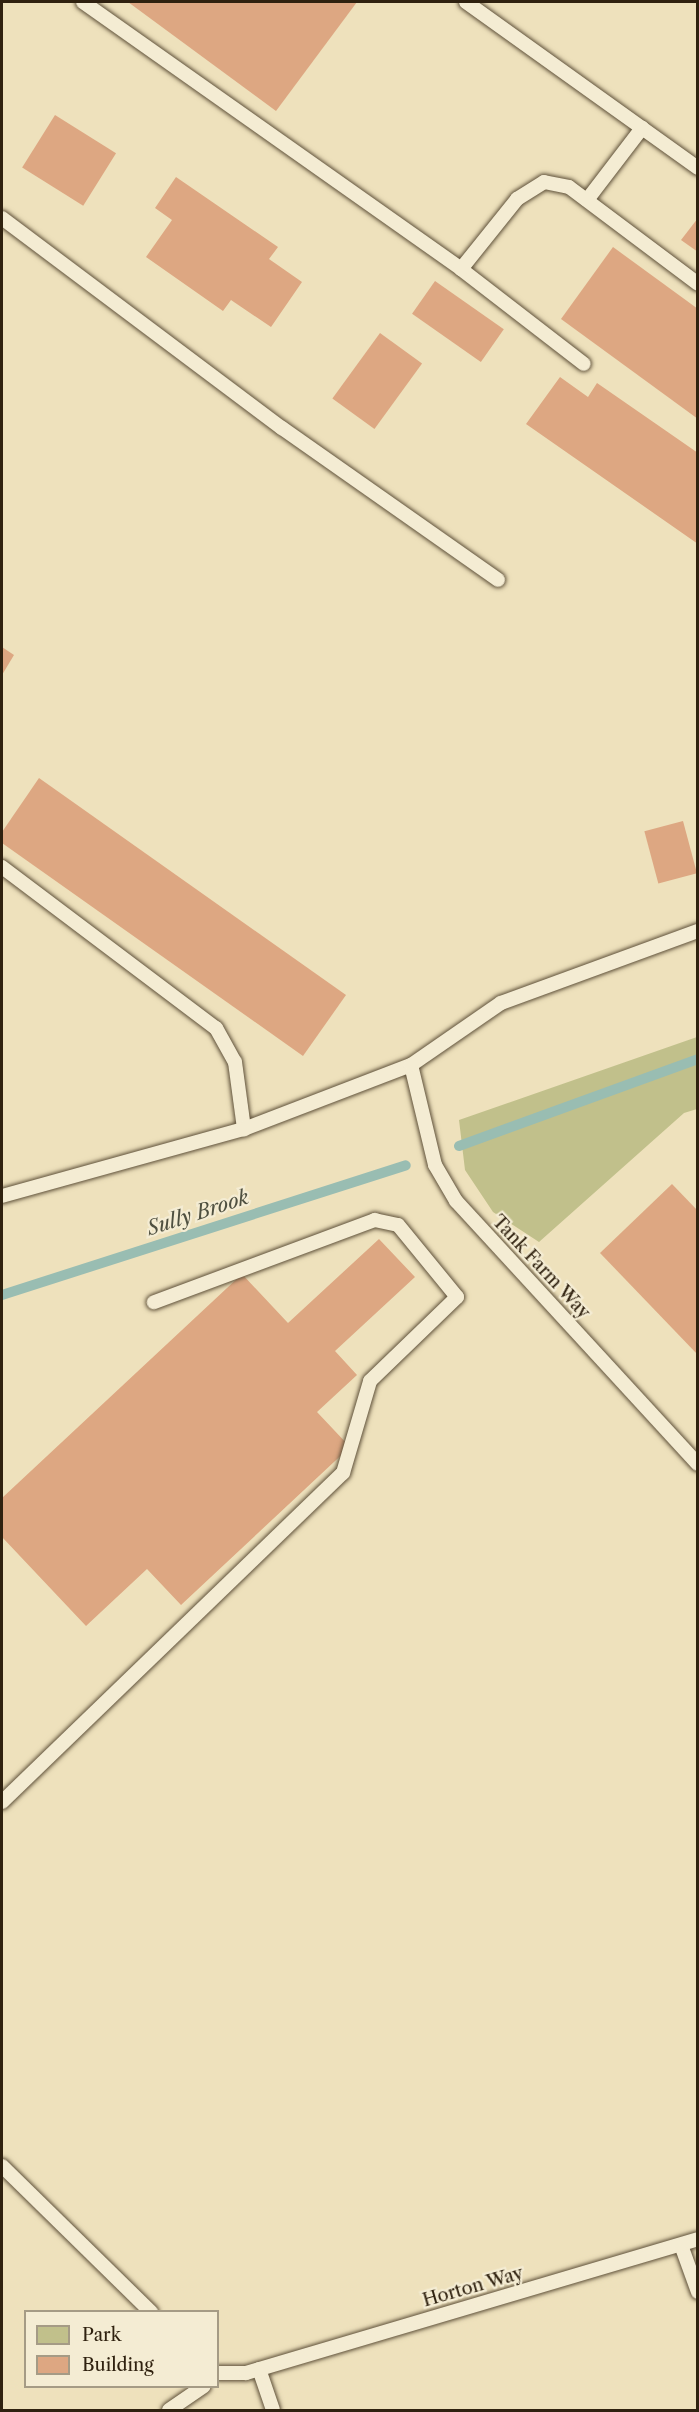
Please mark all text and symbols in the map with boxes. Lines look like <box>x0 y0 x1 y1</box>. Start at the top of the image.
water label: Sully Brook <box>144 1185 252 1241</box>
street label: Tank Farm Way <box>487 1210 595 1324</box>
street label: Horton Way <box>420 2262 526 2312</box>
legend <box>24 2310 219 2388</box>
text: Park <box>82 2324 121 2346</box>
text: Building <box>82 2354 154 2376</box>

